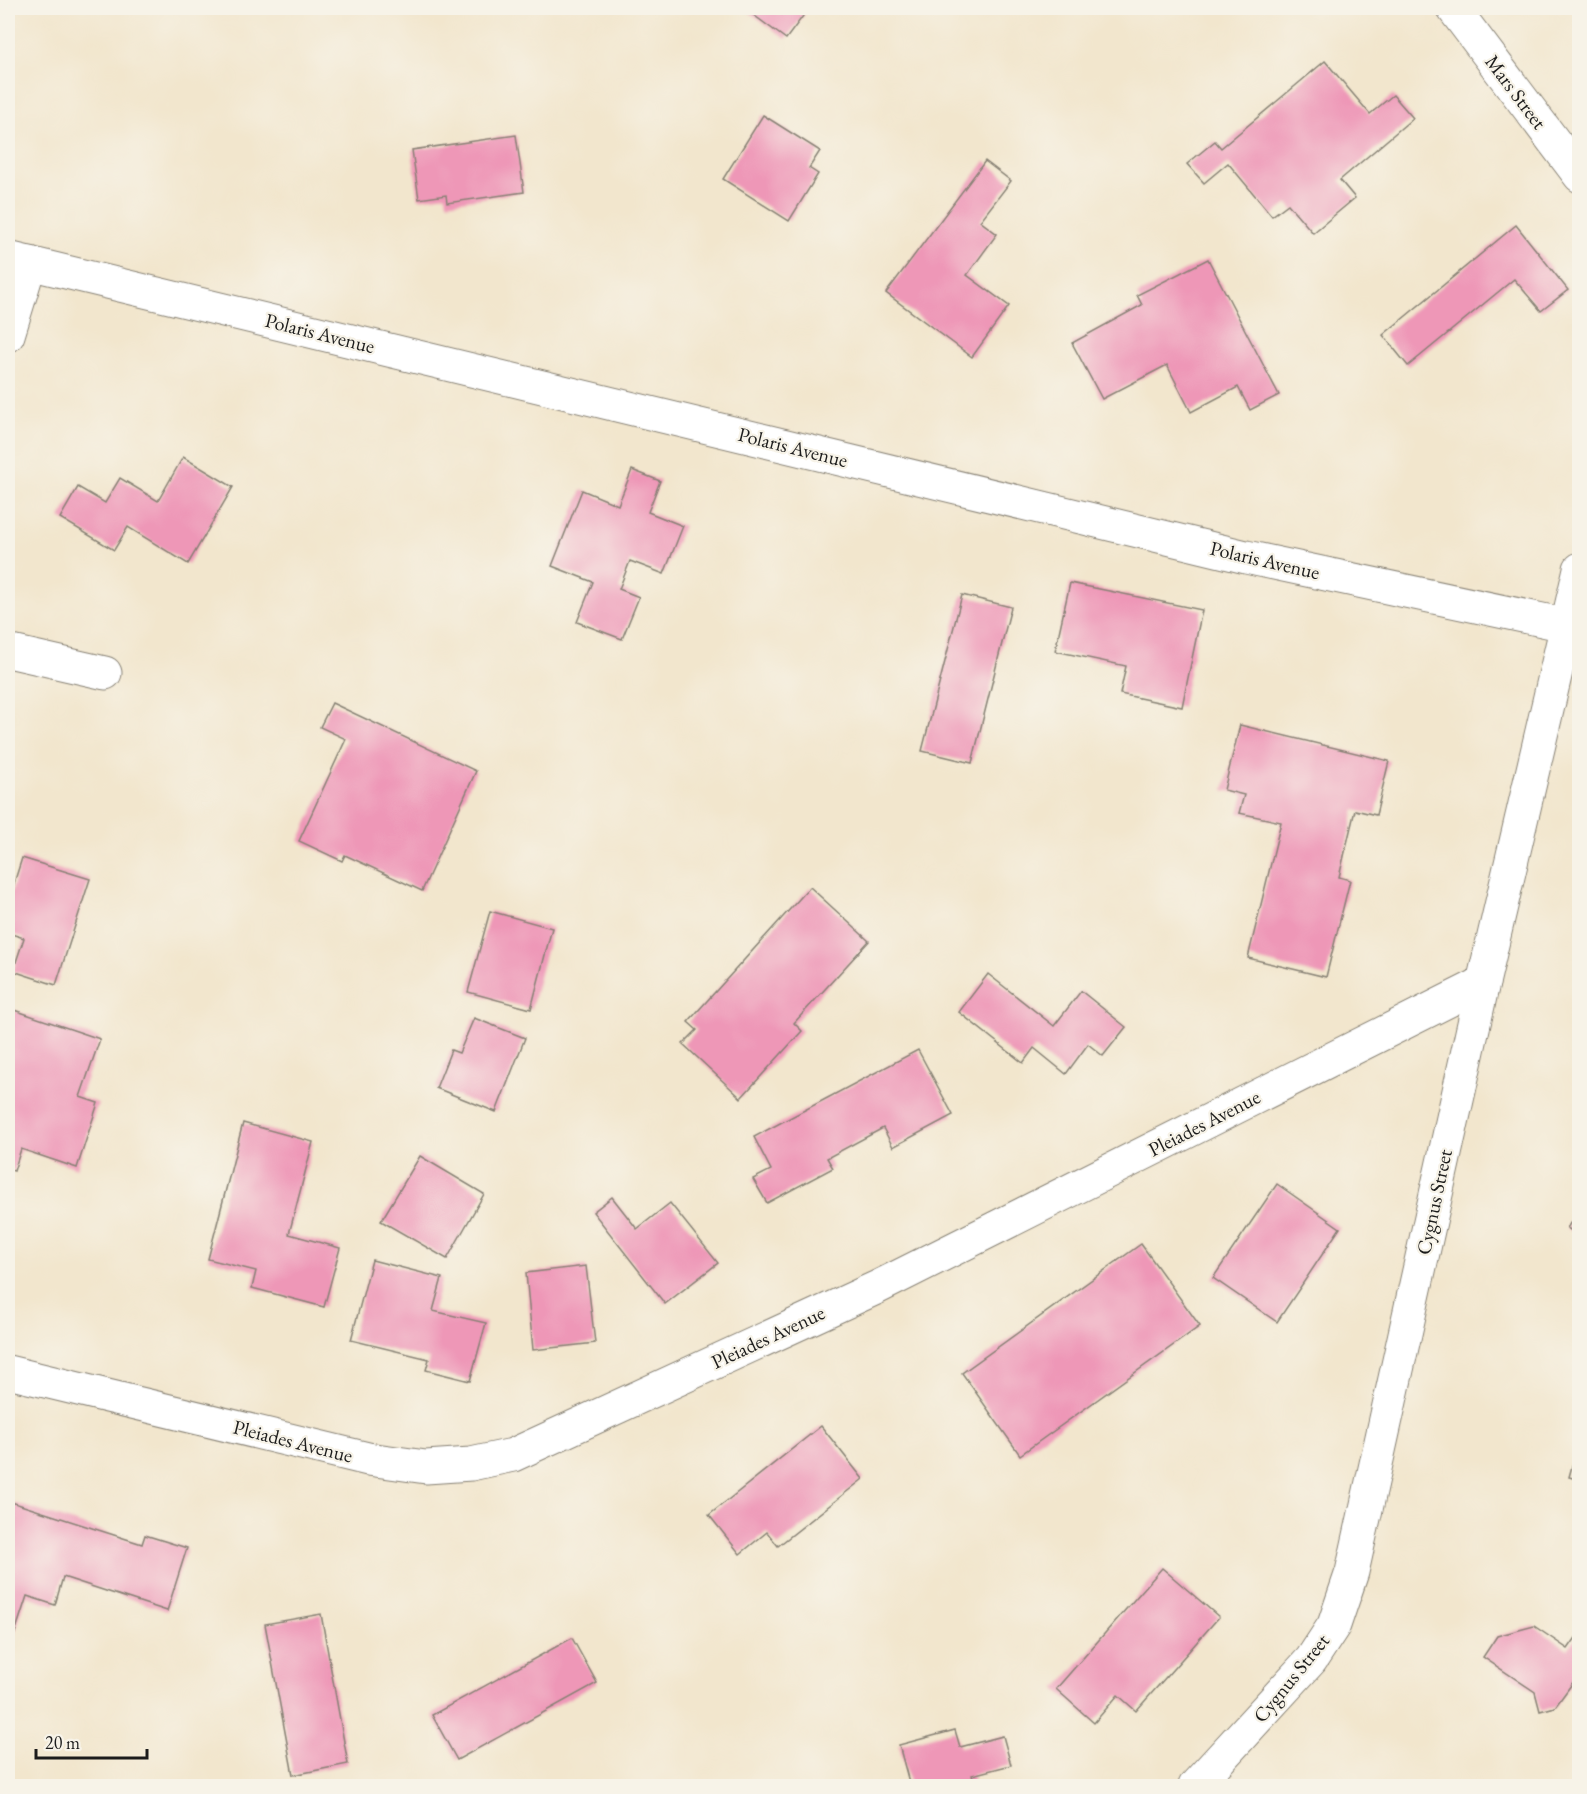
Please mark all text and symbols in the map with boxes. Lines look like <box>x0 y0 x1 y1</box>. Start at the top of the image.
street label: Mars Street <box>1480 50 1553 135</box>
street label: Polaris Avenue <box>263 307 378 359</box>
street label: Polaris Avenue <box>736 421 851 473</box>
street label: Polaris Avenue <box>1208 535 1323 585</box>
street label: Pleiades Avenue <box>1144 1084 1265 1162</box>
street label: Cygnus Street <box>1410 1146 1458 1257</box>
street label: Pleiades Avenue <box>707 1299 829 1375</box>
street label: Pleiades Avenue <box>231 1414 356 1468</box>
street label: Cygnus Street <box>1247 1628 1335 1728</box>
scale bar <box>36 1722 147 1760</box>
text: 20 m <box>45 1731 80 1754</box>

